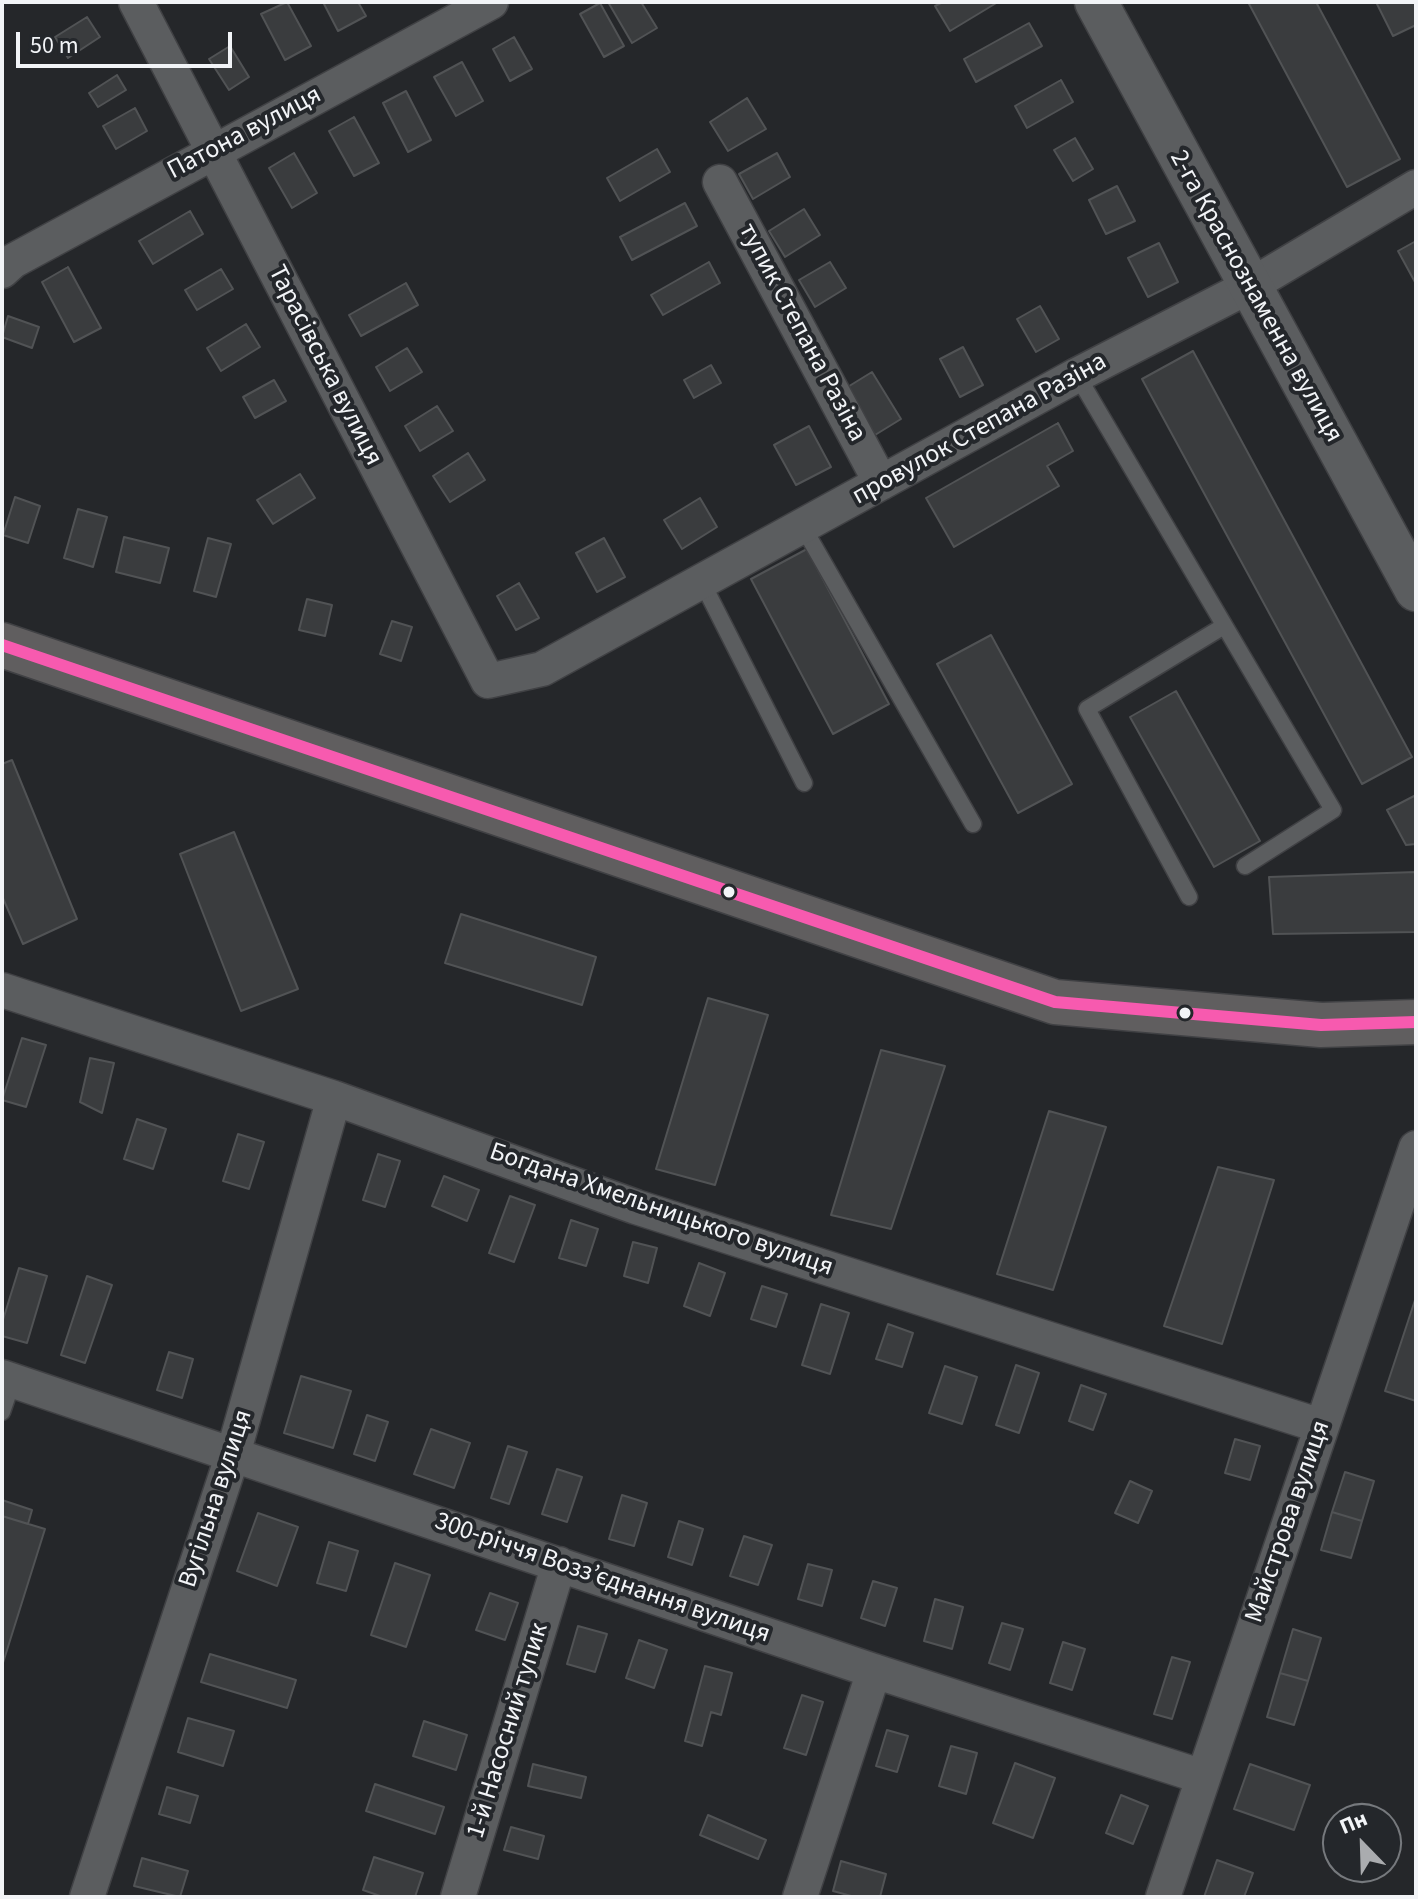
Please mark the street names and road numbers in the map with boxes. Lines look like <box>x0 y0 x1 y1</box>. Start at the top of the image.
street label: Патона вулиця <box>163 80 327 188</box>
street label: 2-га Краснознаменна вулиця <box>1162 145 1348 449</box>
street label: тупик Степана Разіна <box>730 218 872 448</box>
street label: Тарасівська вулиця <box>260 261 388 471</box>
street label: провулок Степана Разіна <box>848 347 1112 513</box>
street label: Богдана Хмельницького вулиця <box>485 1137 837 1285</box>
street label: Вугільна вулиця <box>174 1406 260 1592</box>
street label: Майстрова вулиця <box>1240 1417 1338 1627</box>
street label: 300-річчя Возз’єднання вулиця <box>430 1507 774 1651</box>
street label: 1-й Насосний тупик <box>461 1620 557 1842</box>

